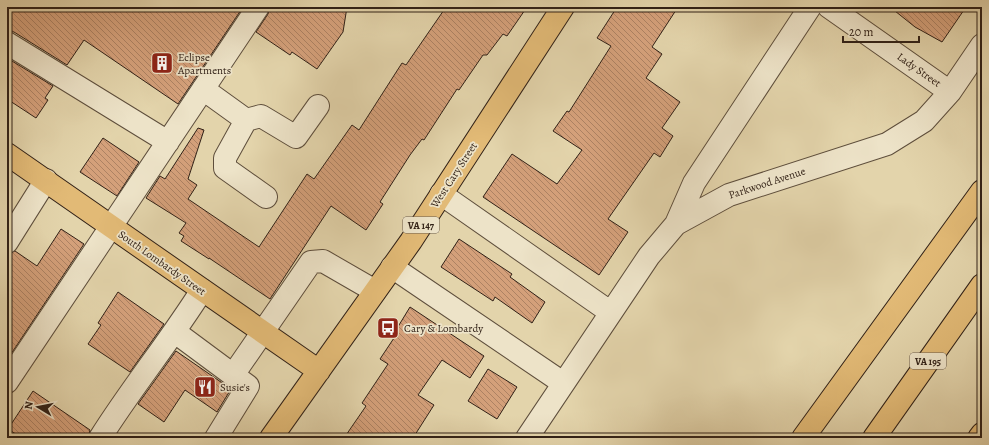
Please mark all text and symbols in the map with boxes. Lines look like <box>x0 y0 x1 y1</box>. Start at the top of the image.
scale bar <box>843 18 919 44</box>
text: 20 m <box>849 24 873 40</box>
street label: Lady Street <box>894 49 944 91</box>
building icon: Eclipse Apartments <box>149 50 175 76</box>
place label: Eclipse Apartments <box>177 50 231 78</box>
street label: West Cary Street <box>427 139 481 211</box>
street label: Parkwood Avenue <box>727 163 807 202</box>
road number: VA 147 <box>403 217 439 233</box>
street label: South Lombardy Street <box>115 227 209 299</box>
bus stop icon: Cary & Lombardy <box>375 315 401 341</box>
place label: Cary & Lombardy <box>404 321 483 336</box>
road number: VA 195 <box>910 353 946 369</box>
restaurant icon: Susie's <box>192 374 218 400</box>
place label: Susie's <box>220 380 250 395</box>
north arrow <box>18 387 58 427</box>
text: N <box>21 400 37 411</box>

